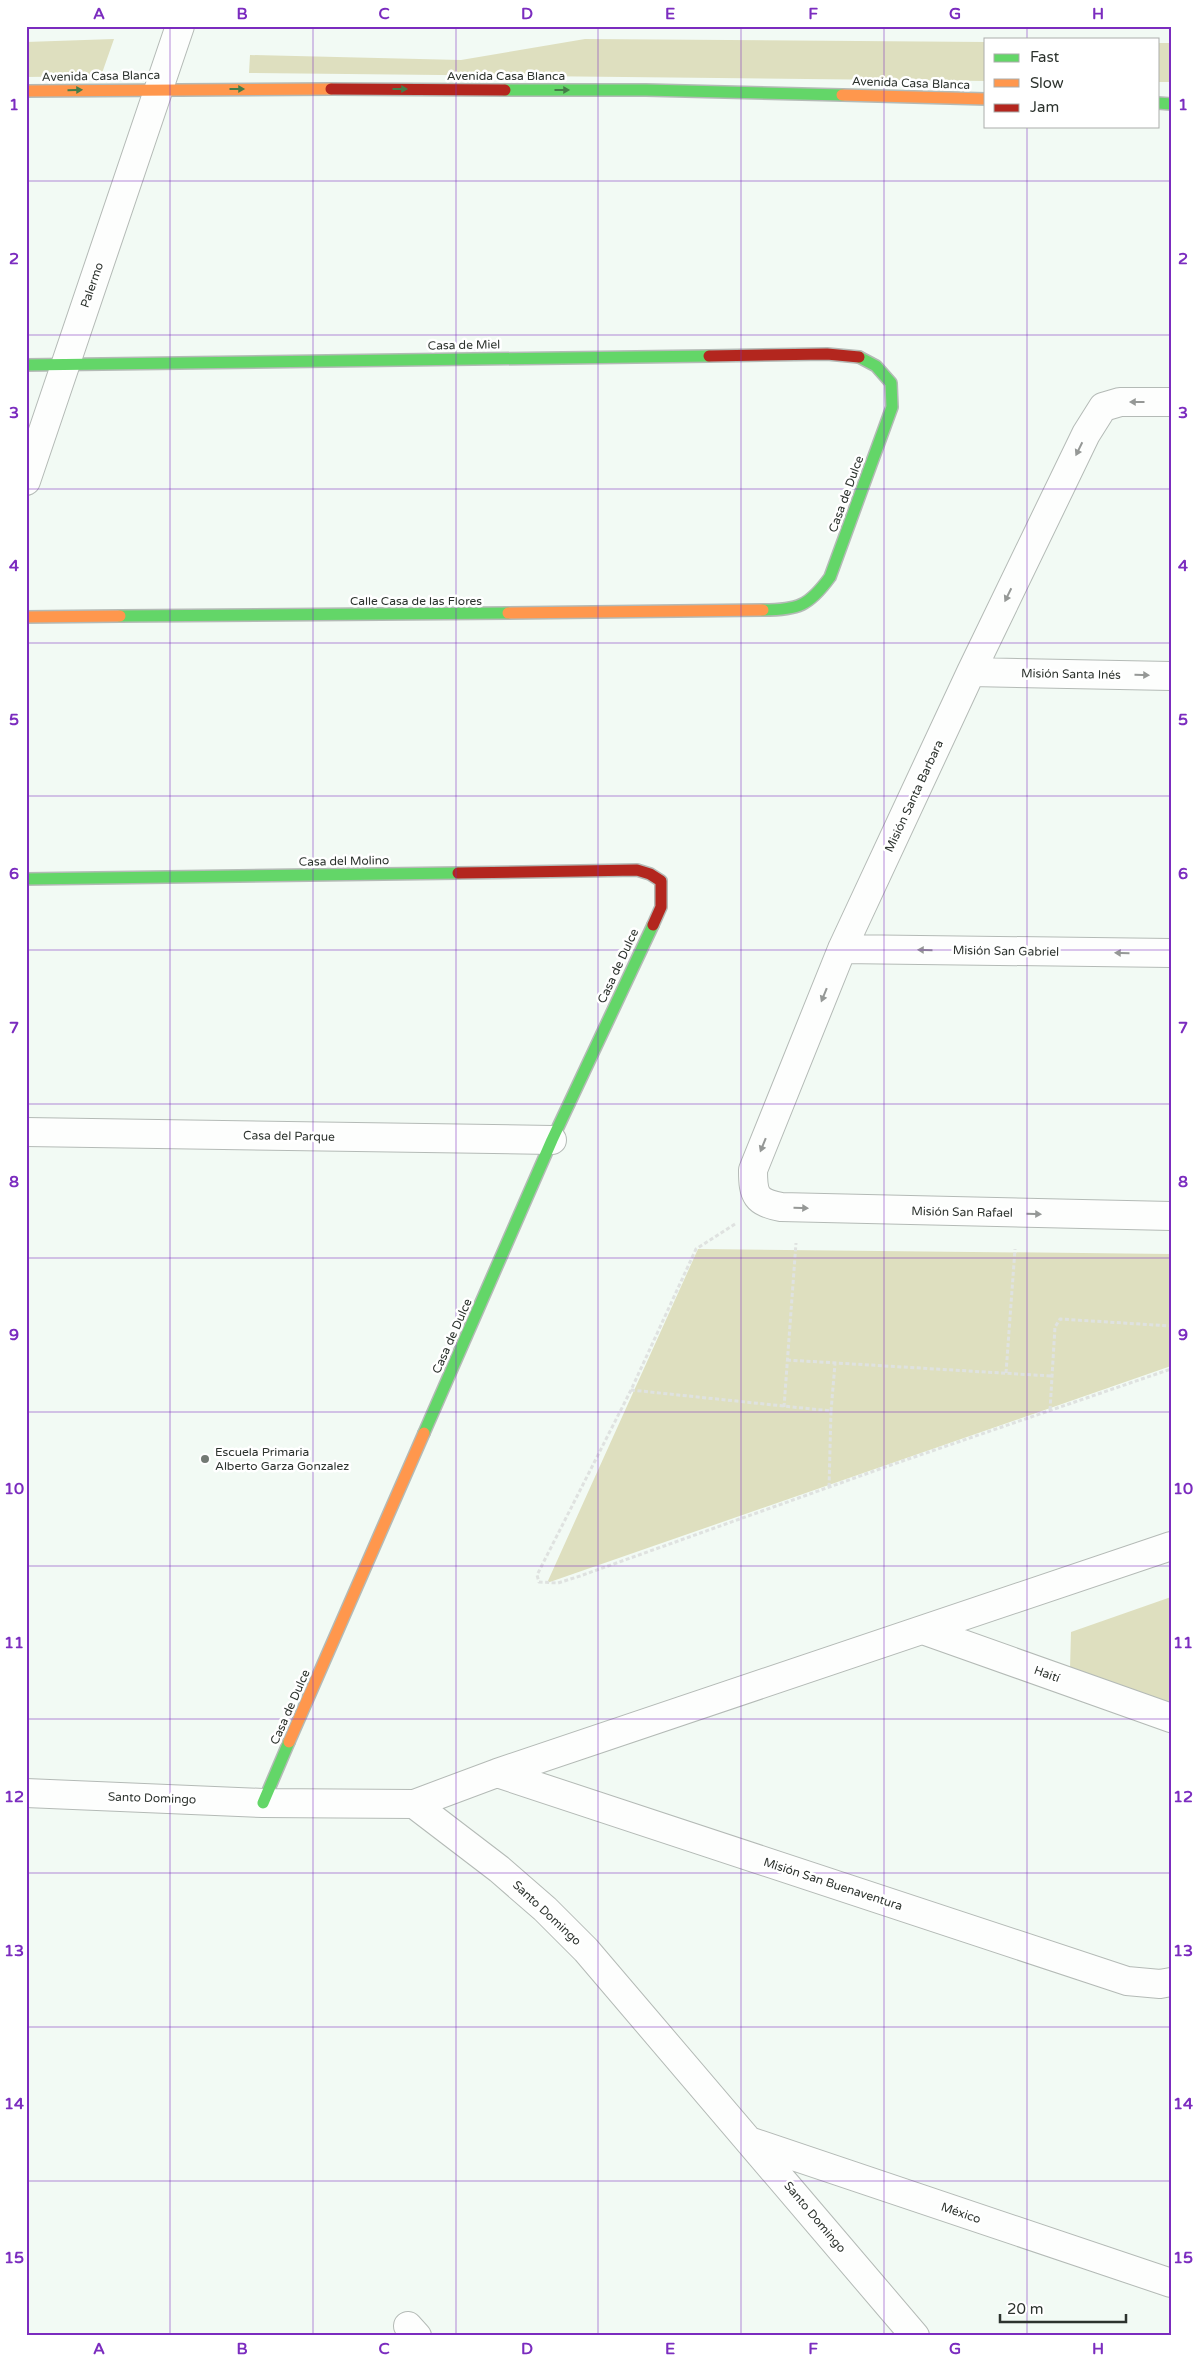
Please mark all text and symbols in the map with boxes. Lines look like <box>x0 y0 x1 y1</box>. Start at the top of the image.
text: A <box>93 4 105 24</box>
text: B <box>236 4 248 24</box>
text: C <box>378 4 390 24</box>
text: D <box>521 4 533 24</box>
text: E <box>665 4 675 24</box>
text: F <box>808 4 818 24</box>
text: G <box>949 4 961 24</box>
text: H <box>1092 4 1104 24</box>
legend <box>984 38 1160 128</box>
text: Fast <box>1030 48 1060 66</box>
street label: Avenida Casa Blanca <box>42 68 160 84</box>
street label: Avenida Casa Blanca <box>447 69 565 83</box>
street label: Avenida Casa Blanca <box>852 74 970 92</box>
text: Slow <box>1030 74 1064 92</box>
one-way arrow <box>230 85 246 93</box>
one-way arrow <box>392 85 408 93</box>
one-way arrow <box>67 86 83 94</box>
one-way arrow <box>555 86 571 94</box>
text: 1 <box>9 95 19 115</box>
text: 1 <box>1178 95 1188 115</box>
text: Jam <box>1030 98 1059 116</box>
text: 2 <box>9 249 19 269</box>
text: 2 <box>1178 249 1188 269</box>
street label: Palermo <box>78 260 106 310</box>
street label: Casa de Miel <box>428 337 500 353</box>
one-way arrow <box>1129 398 1145 406</box>
text: 3 <box>9 403 19 423</box>
text: 3 <box>1178 403 1188 423</box>
one-way arrow <box>1075 442 1083 456</box>
street label: Casa de Dulce <box>826 454 866 534</box>
text: 4 <box>9 556 19 576</box>
text: 4 <box>1178 556 1188 576</box>
one-way arrow <box>1004 588 1012 602</box>
street label: Calle Casa de las Flores <box>350 594 482 608</box>
street label: Misión Santa Inés <box>1021 666 1121 682</box>
one-way arrow <box>1135 671 1151 679</box>
text: 5 <box>9 710 19 730</box>
text: 5 <box>1178 710 1188 730</box>
street label: Misión Santa Barbara <box>882 738 946 854</box>
street label: Casa del Molino <box>299 853 389 869</box>
text: 6 <box>9 864 19 884</box>
text: 6 <box>1178 864 1188 884</box>
street label: Casa de Dulce <box>595 926 641 1005</box>
street label: Misión San Gabriel <box>953 943 1059 959</box>
one-way arrow <box>916 946 932 954</box>
one-way arrow <box>1114 949 1130 957</box>
one-way arrow <box>820 987 827 1002</box>
text: 7 <box>9 1018 19 1038</box>
text: 7 <box>1178 1018 1188 1038</box>
street label: Casa del Parque <box>243 1128 335 1144</box>
one-way arrow <box>759 1138 767 1153</box>
text: 8 <box>9 1172 19 1192</box>
text: 8 <box>1178 1172 1188 1192</box>
one-way arrow <box>794 1204 810 1212</box>
street label: Misión San Rafael <box>911 1204 1013 1220</box>
one-way arrow <box>1026 1210 1042 1218</box>
street label: Casa de Dulce <box>429 1296 475 1376</box>
text: 9 <box>9 1325 19 1345</box>
text: 9 <box>1178 1325 1188 1345</box>
place label: Escuela Primaria Alberto Garza Gonzalez <box>215 1445 349 1473</box>
marker: Escuela Primaria Alberto Garza Gonzalez <box>199 1453 211 1465</box>
text: 10 <box>4 1479 24 1499</box>
text: 10 <box>1173 1479 1193 1499</box>
text: 11 <box>4 1633 24 1653</box>
text: 11 <box>1173 1633 1193 1653</box>
street label: Haití <box>1032 1663 1062 1685</box>
street label: Casa de Dulce <box>267 1667 313 1747</box>
text: 12 <box>4 1787 24 1807</box>
text: 12 <box>1173 1787 1193 1807</box>
street label: Santo Domingo <box>108 1789 196 1807</box>
street label: Misión San Buenaventura <box>762 1855 904 1913</box>
street label: Santo Domingo <box>510 1878 584 1948</box>
text: 13 <box>4 1941 24 1961</box>
text: 13 <box>1173 1941 1193 1961</box>
text: 14 <box>4 2094 24 2114</box>
text: 14 <box>1173 2094 1193 2114</box>
street label: Santo Domingo <box>781 2179 849 2255</box>
street label: México <box>939 2200 983 2226</box>
text: 15 <box>4 2248 24 2268</box>
text: 15 <box>1173 2248 1193 2268</box>
scale bar <box>1000 2292 1126 2324</box>
text: 20 m <box>1007 2300 1044 2318</box>
text: A <box>93 2339 105 2359</box>
text: B <box>236 2339 248 2359</box>
text: C <box>378 2339 390 2359</box>
text: D <box>521 2339 533 2359</box>
text: E <box>665 2339 675 2359</box>
text: F <box>808 2339 818 2359</box>
text: G <box>949 2339 961 2359</box>
text: H <box>1092 2339 1104 2359</box>

